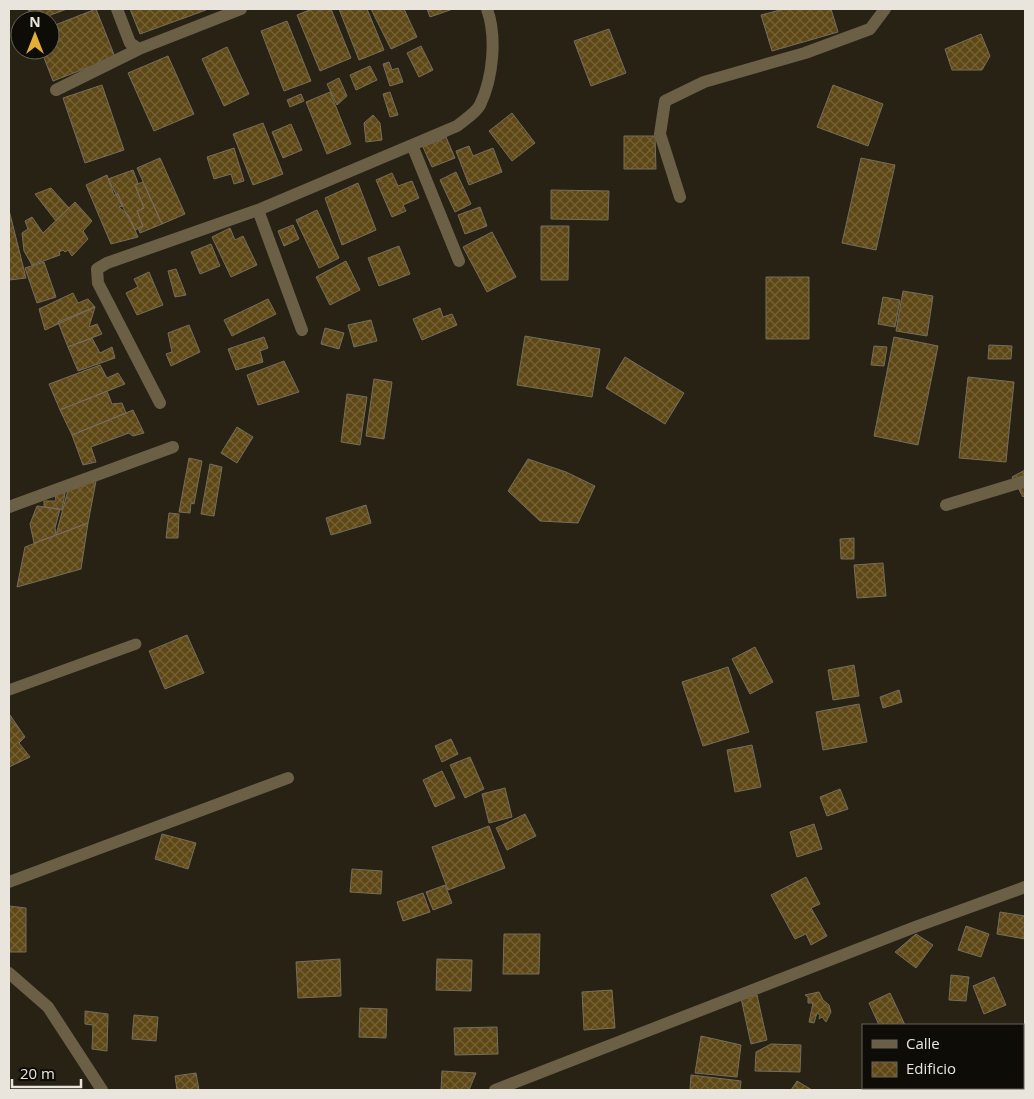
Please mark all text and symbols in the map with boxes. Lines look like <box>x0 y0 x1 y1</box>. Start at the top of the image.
north arrow <box>10 10 60 60</box>
text: N <box>29 12 41 31</box>
legend <box>862 1024 1024 1089</box>
text: Calle <box>906 1033 940 1053</box>
scale bar <box>12 1056 81 1088</box>
text: Edificio <box>906 1058 956 1078</box>
text: 20 m <box>20 1063 55 1083</box>

